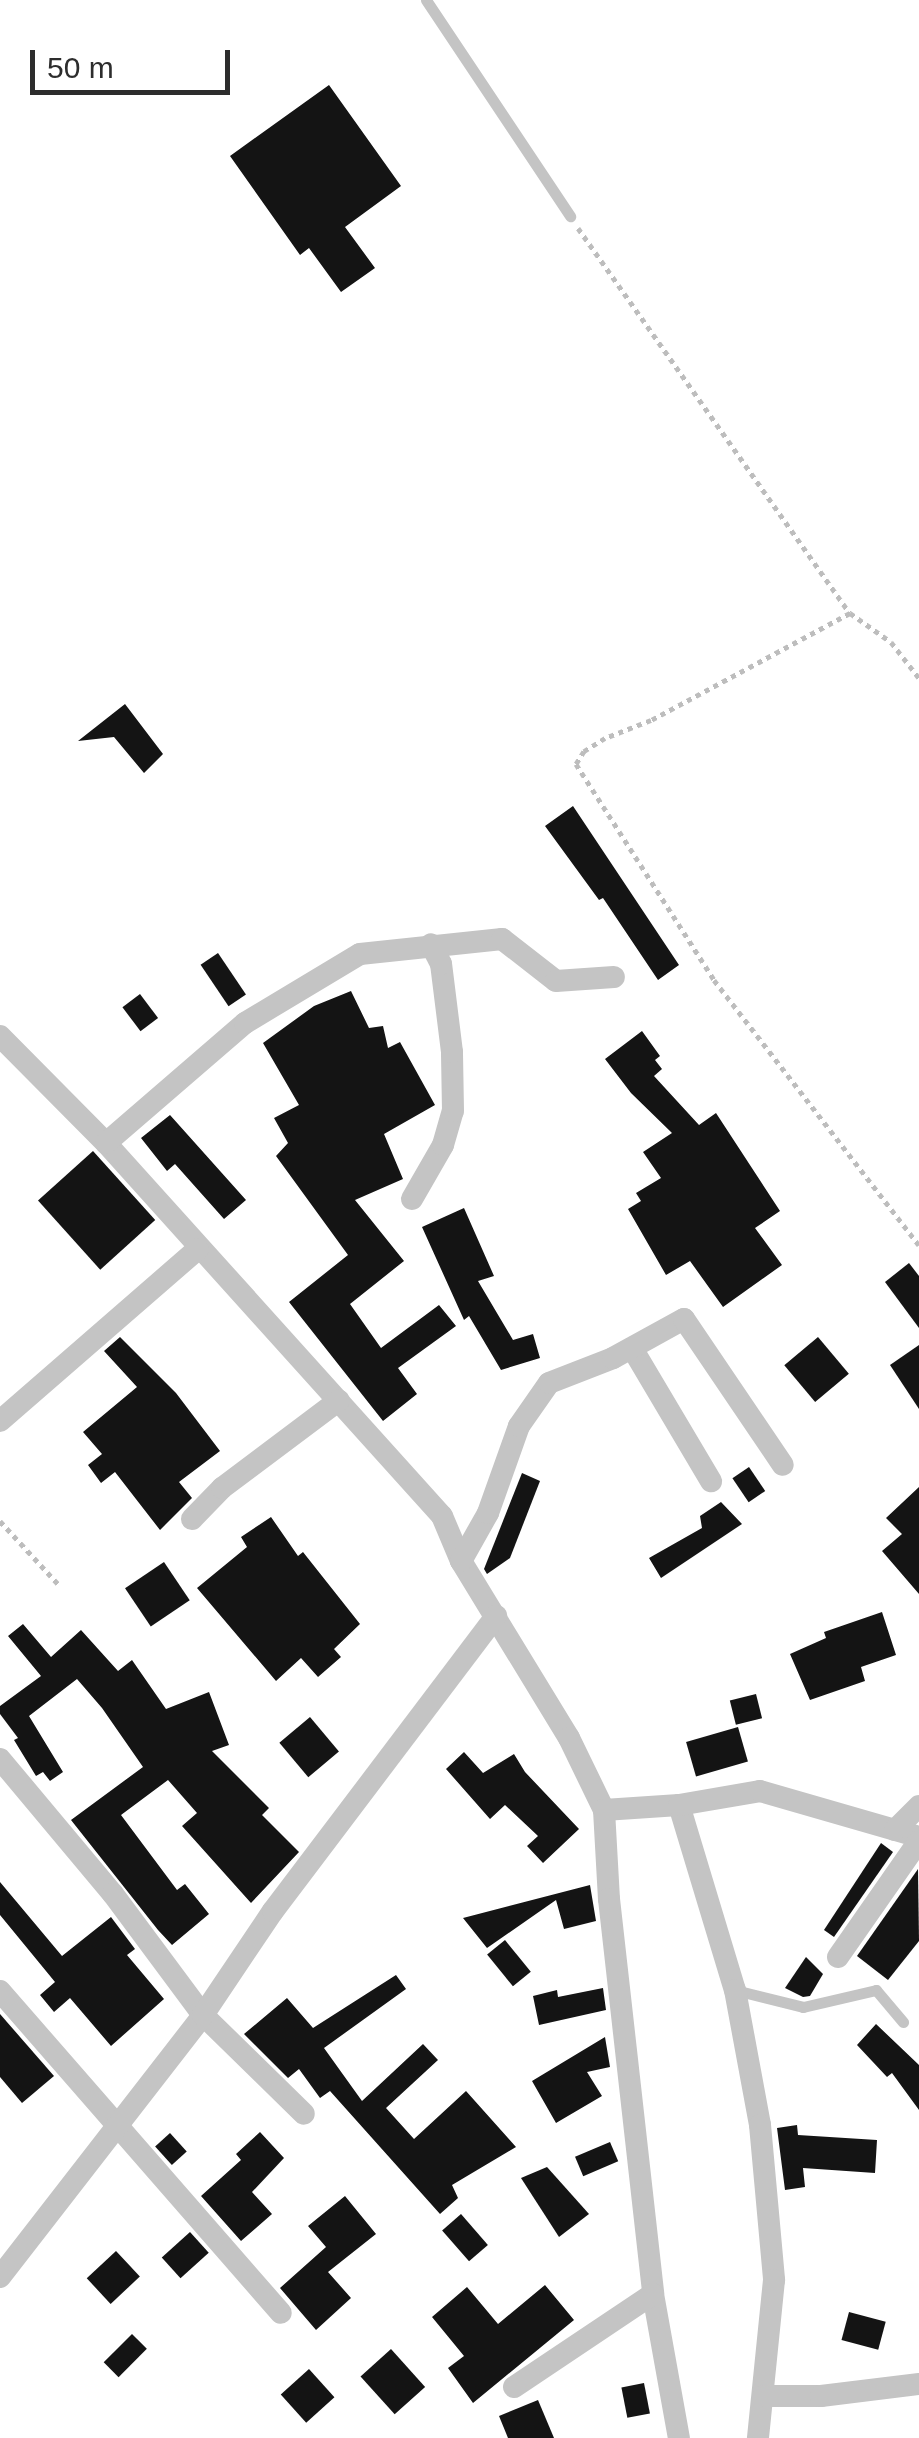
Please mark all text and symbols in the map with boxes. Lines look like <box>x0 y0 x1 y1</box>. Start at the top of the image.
scale bar <box>35 30 235 92</box>
text: 50 m <box>47 51 114 84</box>

